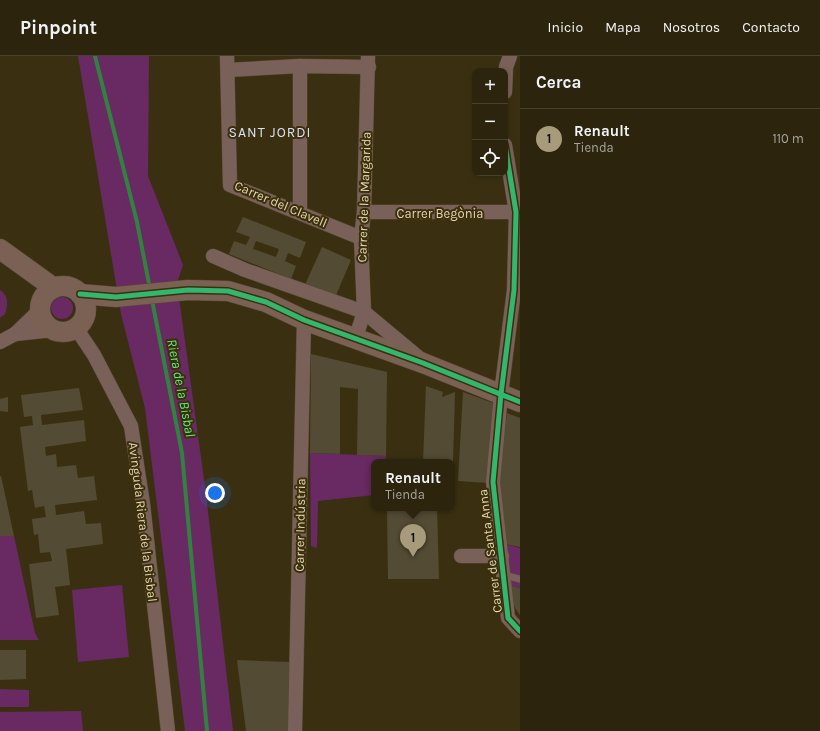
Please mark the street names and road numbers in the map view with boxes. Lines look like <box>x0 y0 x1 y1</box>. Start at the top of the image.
street label: Carrer de la Margarida <box>354 131 374 263</box>
street label: Carrer del Clavell <box>232 178 330 230</box>
street label: Carrer Begònia <box>396 206 484 221</box>
street label: Avinguda Riera de la Bisbal <box>126 441 160 603</box>
street label: Carrer Indústria <box>292 478 308 572</box>
street label: Carrer de Santa Anna <box>475 488 505 614</box>

